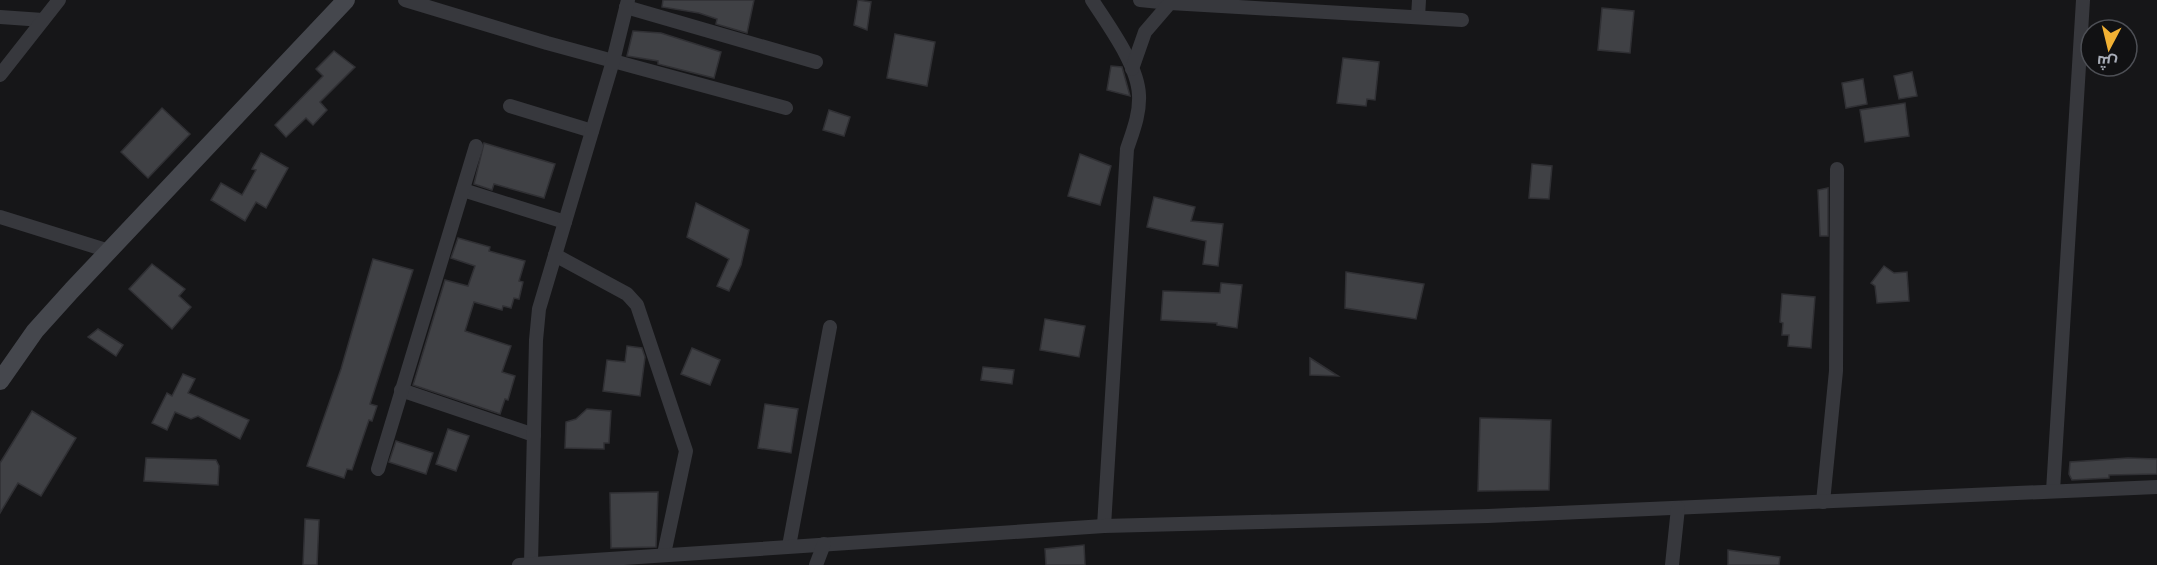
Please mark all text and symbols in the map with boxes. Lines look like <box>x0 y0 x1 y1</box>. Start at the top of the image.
north arrow <box>2079 18 2139 78</box>
text: ش <box>2096 52 2119 74</box>

